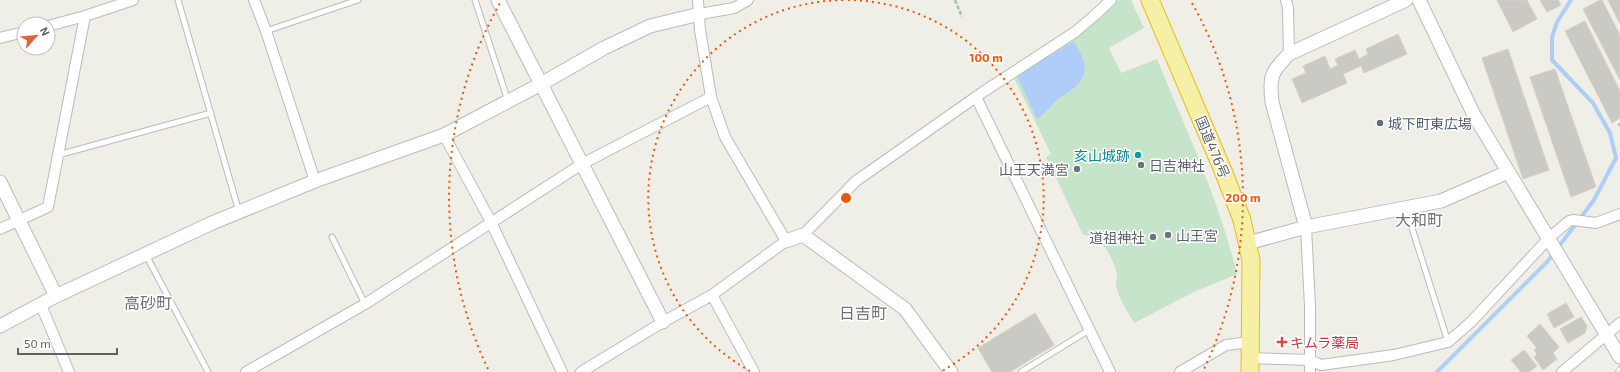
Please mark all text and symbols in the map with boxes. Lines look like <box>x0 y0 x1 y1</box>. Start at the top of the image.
north arrow <box>16 16 56 56</box>
text: N <box>38 25 53 38</box>
text: 100 m <box>969 50 1003 64</box>
street label: 国道476号 <box>1192 113 1234 181</box>
place label: 城下町東広場 <box>1388 115 1472 132</box>
marker: 城下町東広場 <box>1375 118 1385 128</box>
place label: 亥山城跡 <box>1074 147 1130 164</box>
marker: 亥山城跡 <box>1133 150 1143 160</box>
place label: 日吉神社 <box>1149 157 1205 174</box>
marker: 日吉神社 <box>1136 160 1146 170</box>
place label: 山王天満宮 <box>999 161 1069 178</box>
marker: 山王天満宮 <box>1072 164 1082 174</box>
text: 200 m <box>1225 190 1261 204</box>
centre of rings <box>839 191 853 205</box>
district label: 大和町 <box>1395 210 1443 229</box>
place label: 山王宮 <box>1176 227 1218 244</box>
place label: 道祖神社 <box>1089 229 1145 246</box>
marker: 山王宮 <box>1163 230 1173 240</box>
marker: 道祖神社 <box>1148 232 1158 242</box>
district label: 高砂町 <box>124 293 172 312</box>
district label: 日吉町 <box>839 303 887 322</box>
scale bar <box>18 330 117 356</box>
place label: キムラ薬局 <box>1290 334 1359 351</box>
text: 50 m <box>24 336 51 350</box>
marker: キムラ薬局 <box>1277 337 1287 347</box>

